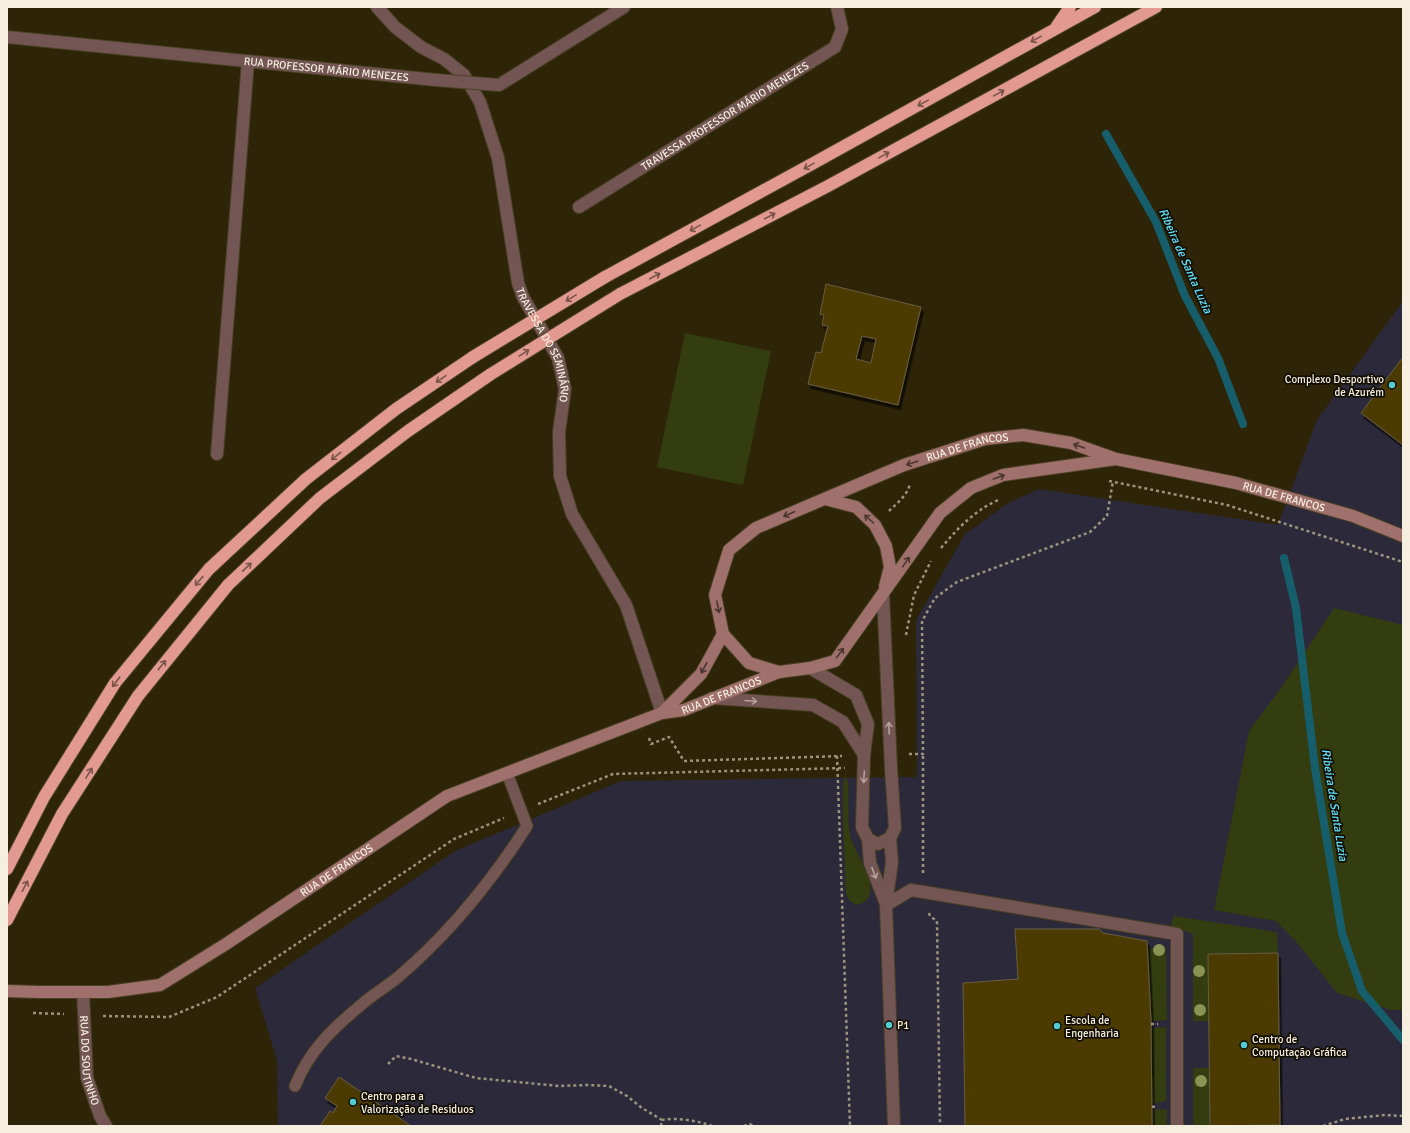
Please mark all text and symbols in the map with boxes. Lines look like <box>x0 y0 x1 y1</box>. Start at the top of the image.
one-way arrow <box>1030 36 1042 44</box>
street label: RUA PROFESSOR MÁRIO MENEZES <box>243 54 409 84</box>
street label: TRAVESSA PROFESSOR MÁRIO MENEZES <box>639 59 811 173</box>
one-way arrow <box>992 88 1004 96</box>
one-way arrow <box>917 99 929 107</box>
one-way arrow <box>878 151 890 158</box>
one-way arrow <box>803 163 815 170</box>
water label: Ribeira de Santa Luzia <box>1155 206 1215 317</box>
one-way arrow <box>764 212 776 219</box>
one-way arrow <box>689 225 701 233</box>
one-way arrow <box>648 272 660 280</box>
street label: TRAVESSA DO SEMINÁRIO <box>514 286 572 403</box>
one-way arrow <box>565 294 577 302</box>
one-way arrow <box>518 349 530 357</box>
place label: Complexo Desportivo de Azurém <box>1285 373 1384 399</box>
one-way arrow <box>435 375 446 383</box>
marker: Complexo Desportivo de Azurém <box>1387 380 1397 390</box>
street label: RUA DE FRANCOS <box>924 430 1009 464</box>
one-way arrow <box>1073 442 1086 449</box>
one-way arrow <box>330 452 341 460</box>
one-way arrow <box>906 460 919 467</box>
one-way arrow <box>993 473 1006 480</box>
street label: RUA DE FRANCOS <box>1241 479 1327 514</box>
one-way arrow <box>783 511 795 519</box>
one-way arrow <box>864 515 874 524</box>
one-way arrow <box>902 557 910 568</box>
one-way arrow <box>242 562 252 572</box>
one-way arrow <box>194 576 203 587</box>
one-way arrow <box>714 600 722 613</box>
one-way arrow <box>836 648 845 659</box>
one-way arrow <box>158 660 167 671</box>
one-way arrow <box>700 662 708 674</box>
street label: RUA DE FRANCOS <box>679 673 763 717</box>
one-way arrow <box>112 676 120 687</box>
one-way arrow <box>744 698 757 705</box>
one-way arrow <box>886 722 893 735</box>
water label: Ribeira de Santa Luzia <box>1318 748 1350 863</box>
one-way arrow <box>85 767 93 778</box>
one-way arrow <box>860 770 867 783</box>
street label: RUA DE FRANCOS <box>297 841 375 899</box>
one-way arrow <box>870 866 878 878</box>
one-way arrow <box>22 880 29 892</box>
place label: Escola de Engenharia <box>1065 1014 1119 1040</box>
street label: RUA DO SOUTINHO <box>78 1015 102 1107</box>
place label: P1 <box>897 1019 909 1032</box>
marker: P1 <box>884 1020 894 1030</box>
marker: Escola de Engenharia <box>1052 1021 1062 1031</box>
place label: Centro de Computação Gráfica <box>1252 1033 1347 1059</box>
marker: Centro de Computação Gráfica <box>1239 1040 1249 1050</box>
place label: Centro para a Valorização de Residuos <box>361 1090 474 1116</box>
marker: Centro para a Valorização de Residuos <box>348 1097 358 1107</box>

